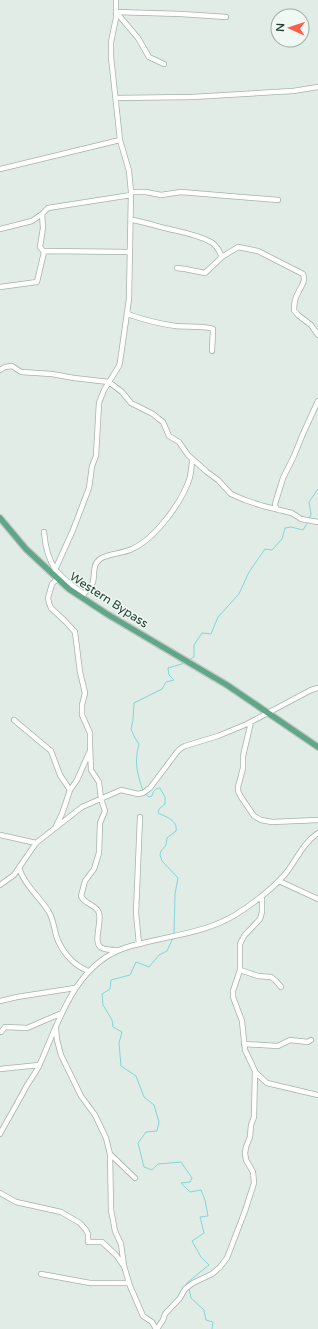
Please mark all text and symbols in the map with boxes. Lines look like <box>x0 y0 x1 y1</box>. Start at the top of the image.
north arrow <box>270 8 310 48</box>
text: N <box>274 23 287 32</box>
street label: Western Bypass <box>67 569 151 631</box>

